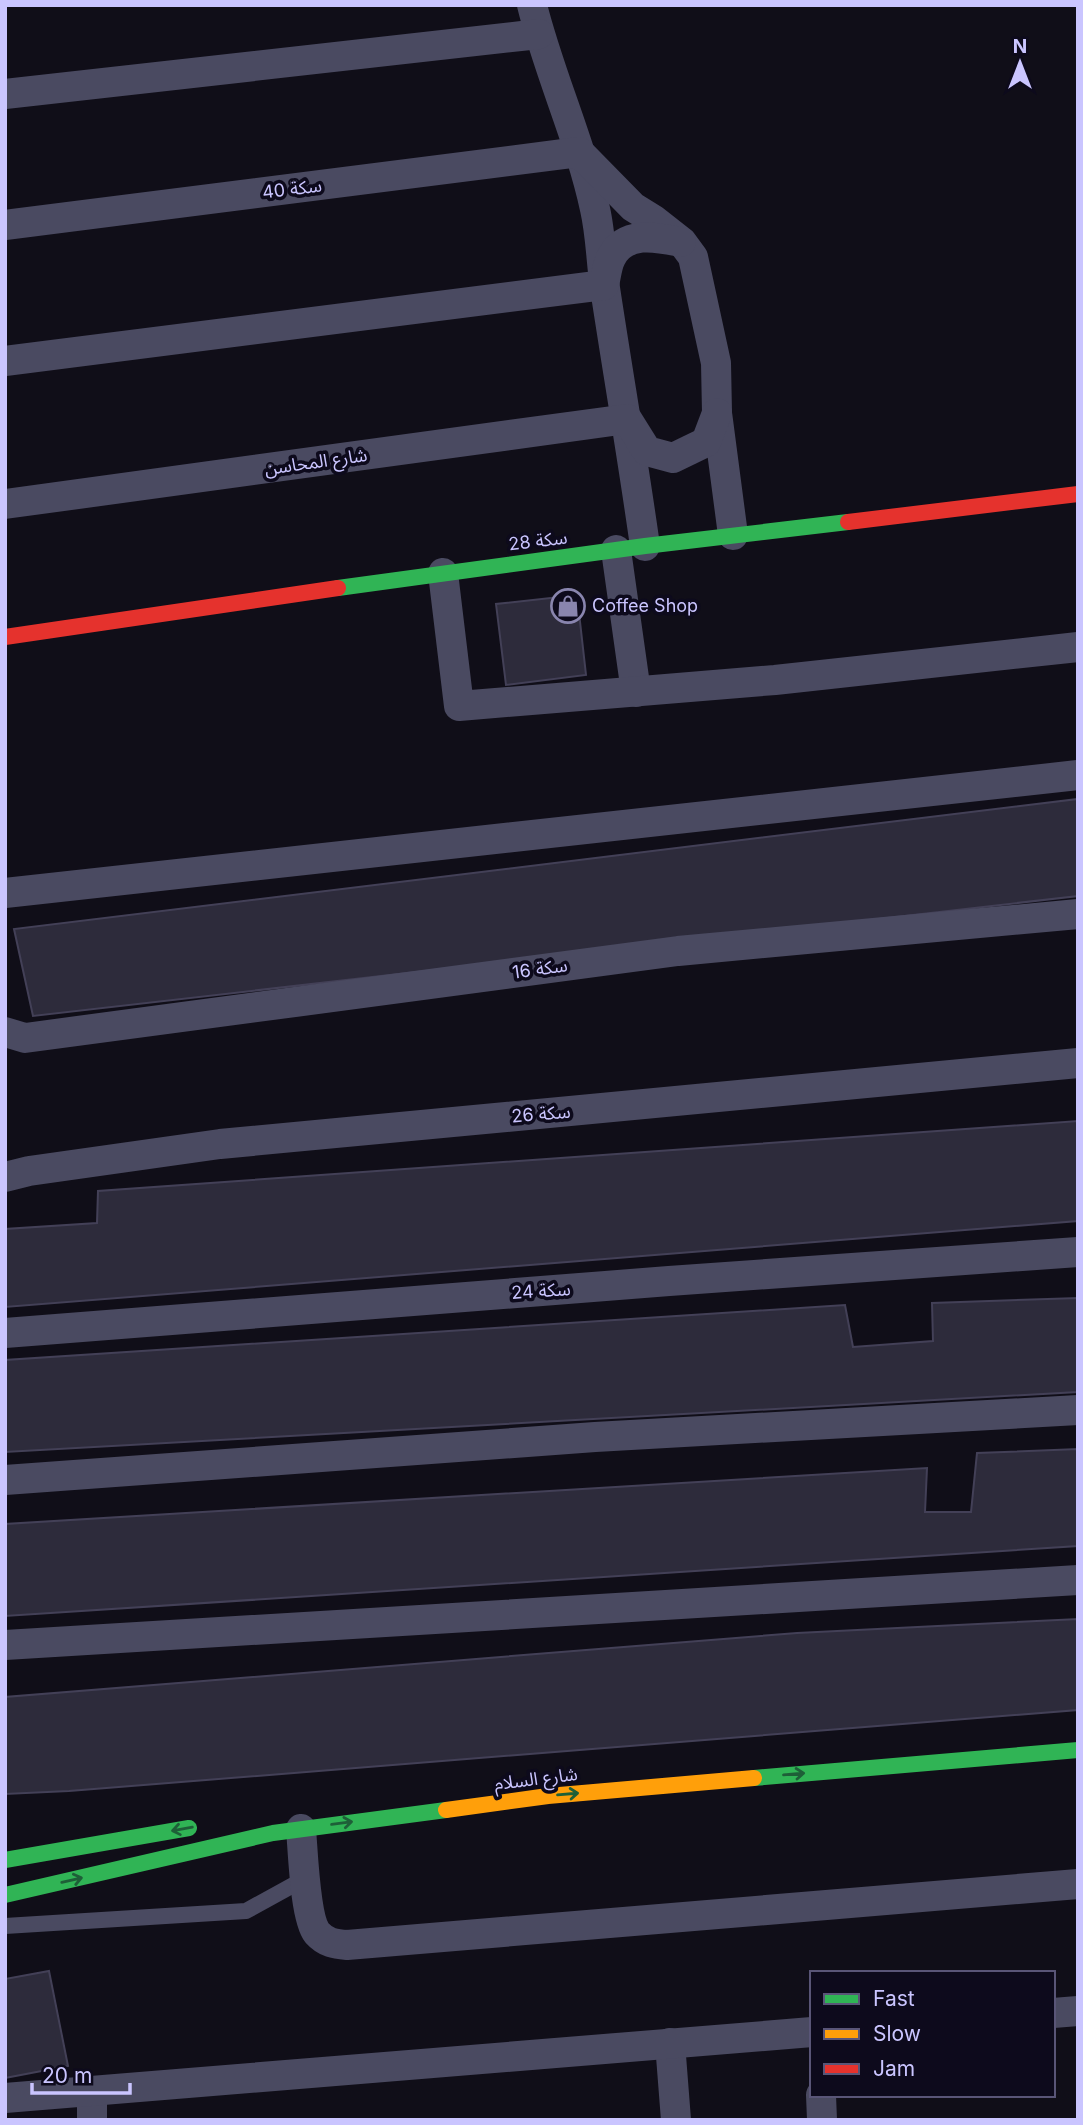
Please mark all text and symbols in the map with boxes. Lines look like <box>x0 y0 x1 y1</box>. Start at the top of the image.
north arrow <box>985 28 1055 98</box>
text: N <box>1013 35 1027 58</box>
street label: سكة 40 <box>261 174 323 203</box>
street label: شارع المحاسن <box>263 444 369 483</box>
street label: سكة 28 <box>507 526 569 555</box>
shop icon: Coffee Shop <box>549 587 587 625</box>
place label: Coffee Shop <box>592 595 698 616</box>
street label: سكة 16 <box>511 954 569 983</box>
street label: سكة 26 <box>511 1100 571 1127</box>
street label: سكة 24 <box>511 1278 571 1303</box>
street label: شارع السلام <box>493 1763 579 1798</box>
one-way arrow <box>783 1767 805 1780</box>
one-way arrow <box>556 1787 579 1800</box>
one-way arrow <box>330 1816 353 1829</box>
one-way arrow <box>171 1823 194 1836</box>
one-way arrow <box>60 1872 83 1886</box>
legend <box>810 1971 1055 2097</box>
text: Fast <box>873 1986 915 2011</box>
text: Slow <box>873 2021 921 2046</box>
scale bar <box>32 2052 130 2096</box>
text: Jam <box>873 2056 915 2081</box>
text: 20 m <box>42 2063 92 2088</box>

